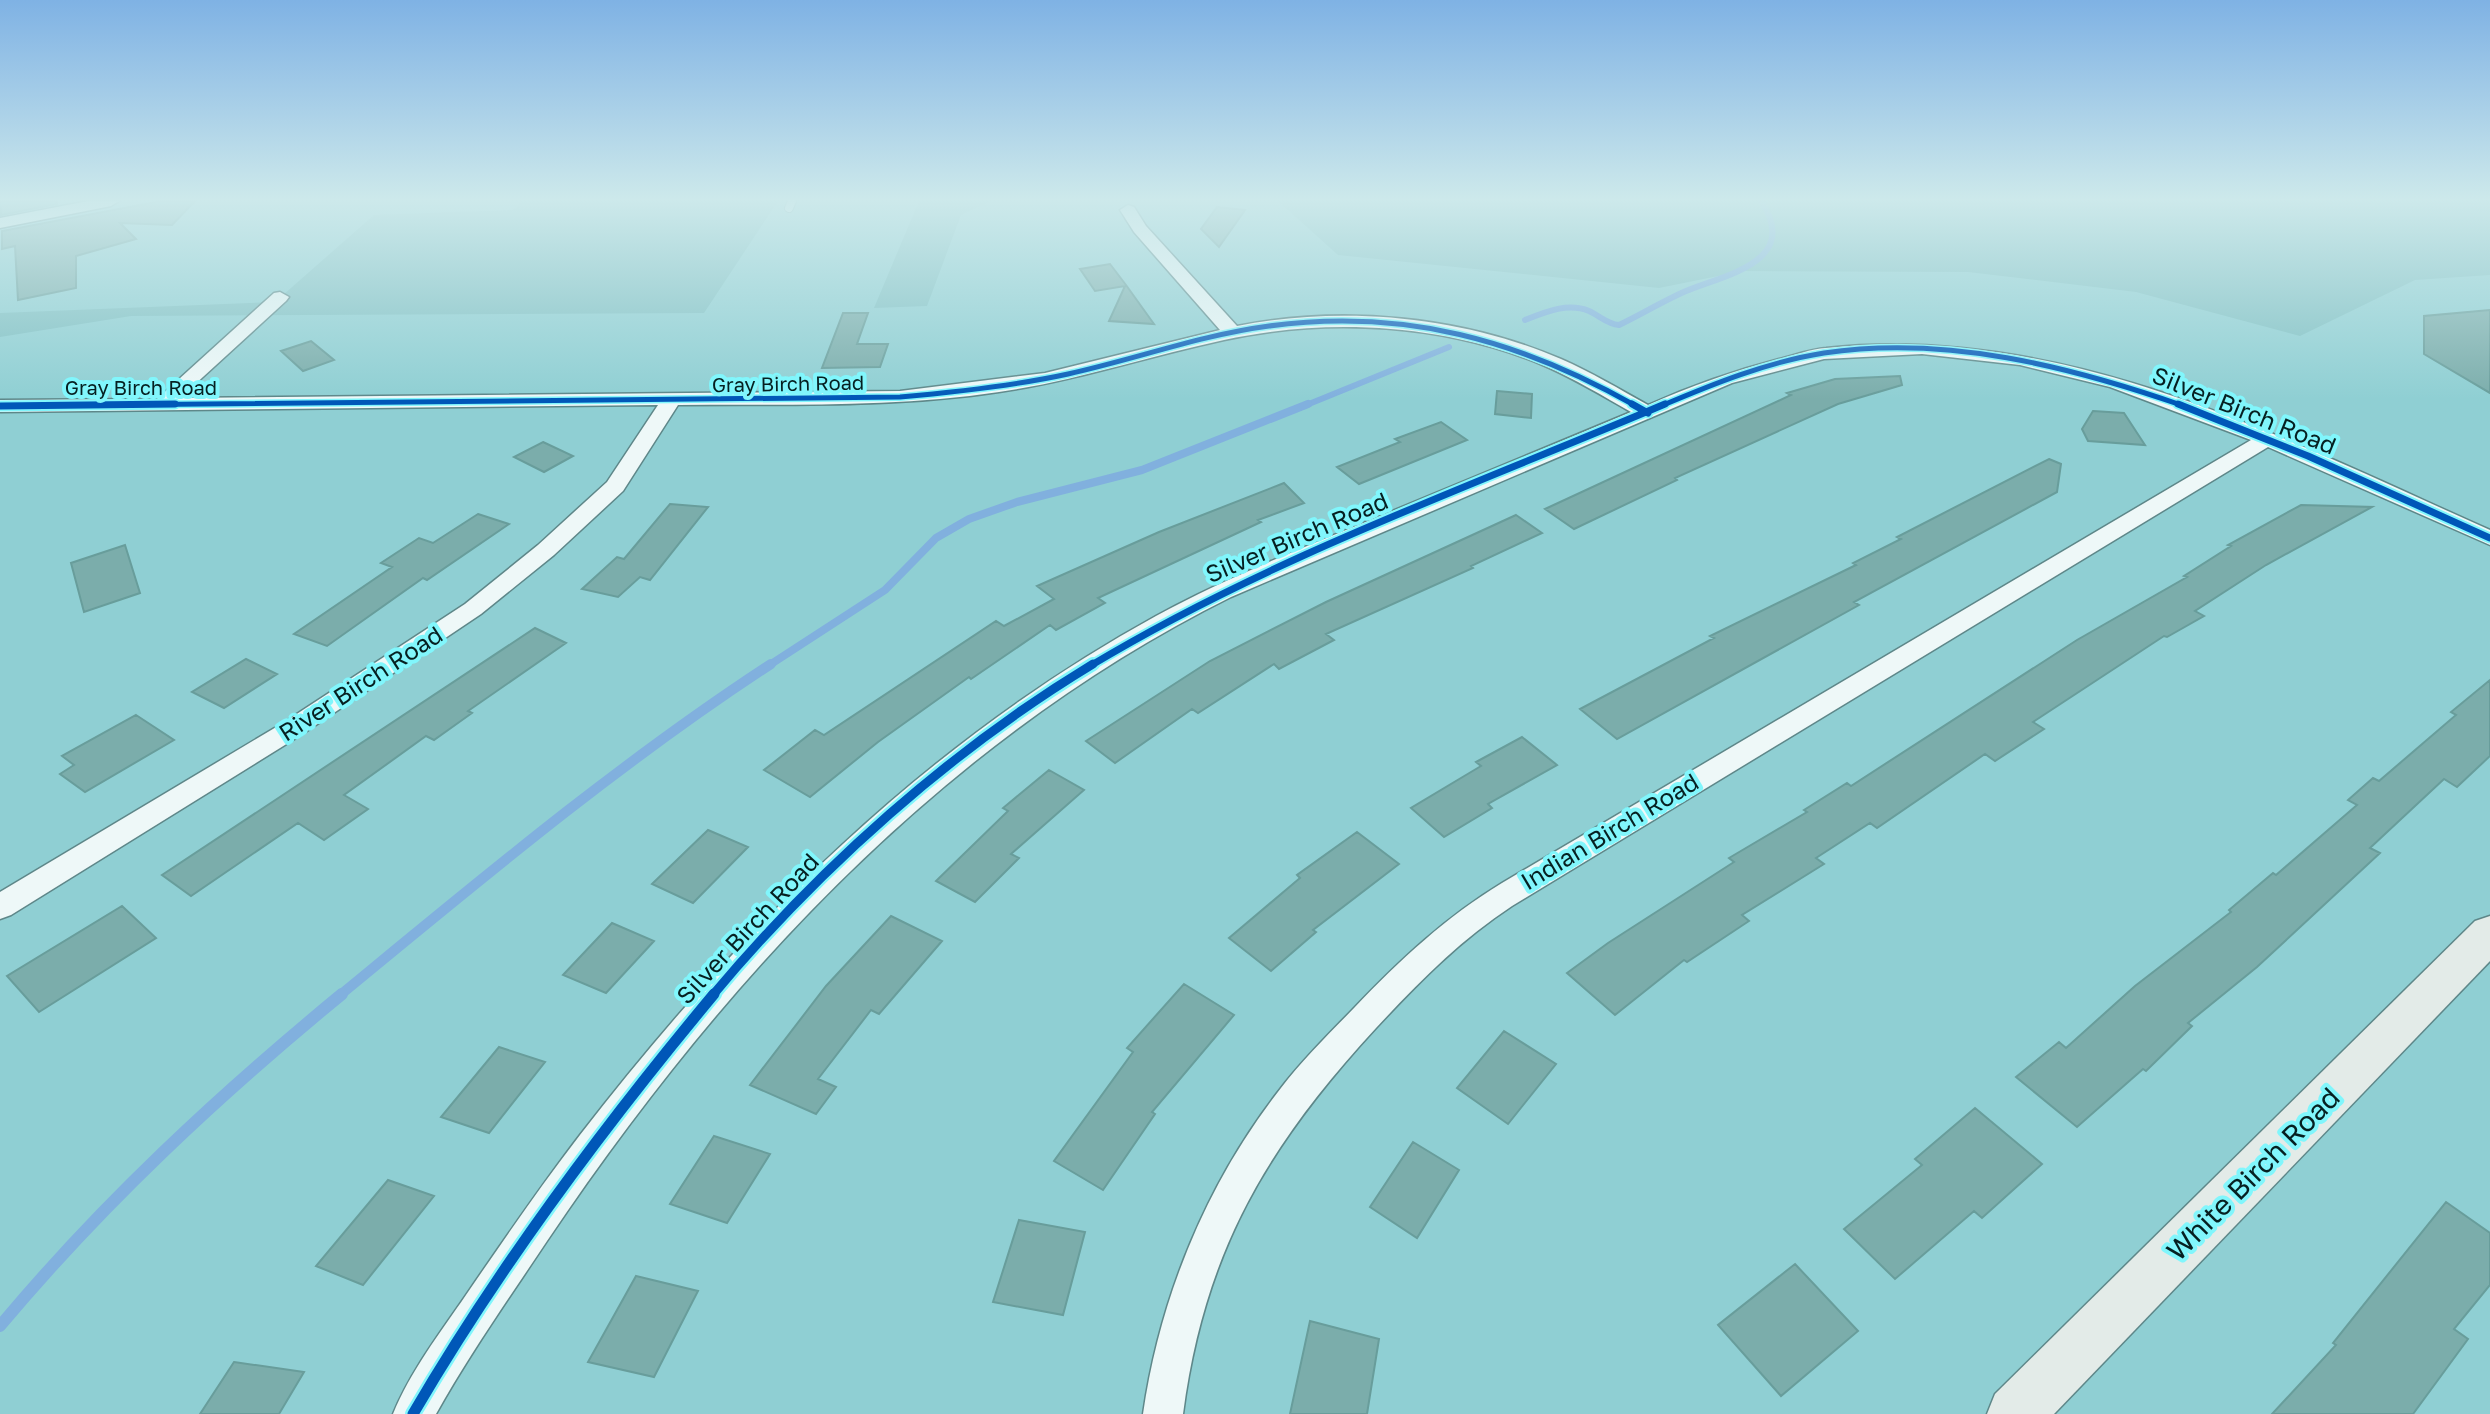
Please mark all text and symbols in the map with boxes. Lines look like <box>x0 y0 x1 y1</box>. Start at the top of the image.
street label: Silver Birch Road <box>2148 360 2341 460</box>
street label: Gray Birch Road <box>712 370 864 396</box>
street label: Gray Birch Road <box>65 375 217 399</box>
street label: Silver Birch Road <box>1201 485 1392 588</box>
street label: River Birch Road <box>273 619 447 746</box>
street label: Indian Birch Road <box>1515 766 1703 895</box>
street label: Silver Birch Road <box>670 847 824 1009</box>
street label: White Birch Road <box>2159 1080 2346 1267</box>

